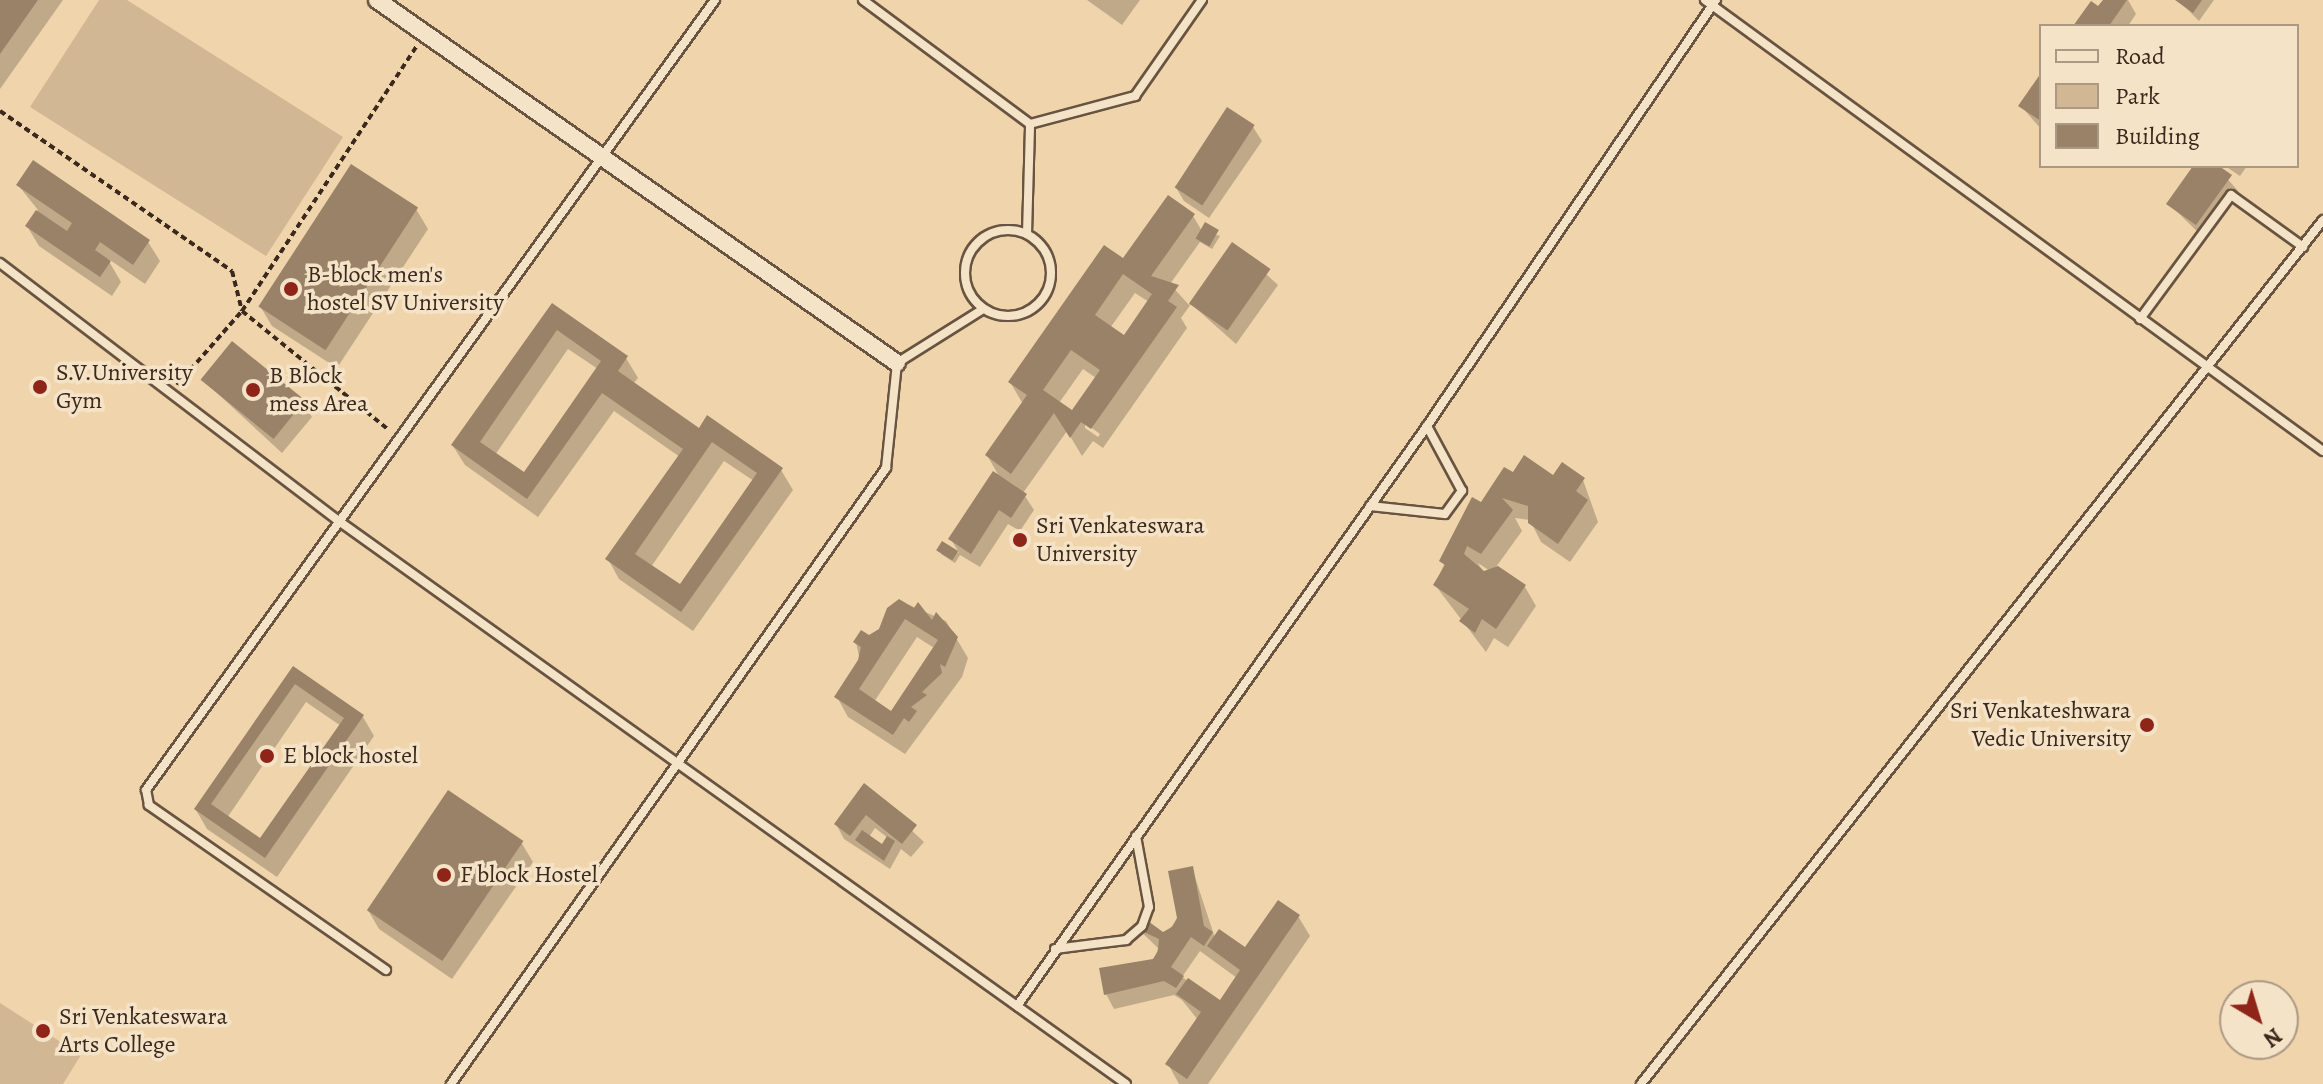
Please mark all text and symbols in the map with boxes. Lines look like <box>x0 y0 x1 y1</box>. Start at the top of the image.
legend <box>2039 24 2299 168</box>
text: Road <box>2115 40 2165 72</box>
text: Park <box>2115 80 2160 112</box>
text: Building <box>2115 120 2200 152</box>
place label: B-block men's hostel SV University <box>307 261 504 317</box>
marker: B-block men's hostel SV University <box>282 280 300 298</box>
place label: S.V.University Gym <box>56 359 193 415</box>
place label: B Block mess Area <box>269 362 368 418</box>
marker: S.V.University Gym <box>31 378 49 396</box>
marker: B Block mess Area <box>244 381 262 399</box>
place label: Sri Venkateswara University <box>1036 512 1205 568</box>
marker: Sri Venkateswara University <box>1011 531 1029 549</box>
place label: Sri Venkateshwara Vedic University <box>1950 697 2131 753</box>
marker: Sri Venkateshwara Vedic University <box>2138 716 2156 734</box>
place label: E block hostel <box>283 742 418 770</box>
marker: E block hostel <box>258 747 276 765</box>
place label: F block Hostel <box>460 861 598 889</box>
marker: F block Hostel <box>435 866 453 884</box>
north arrow <box>2219 980 2299 1060</box>
place label: Sri Venkateswara Arts College <box>59 1003 228 1059</box>
text: N <box>2257 1021 2288 1054</box>
marker: Sri Venkateswara Arts College <box>34 1022 52 1040</box>

